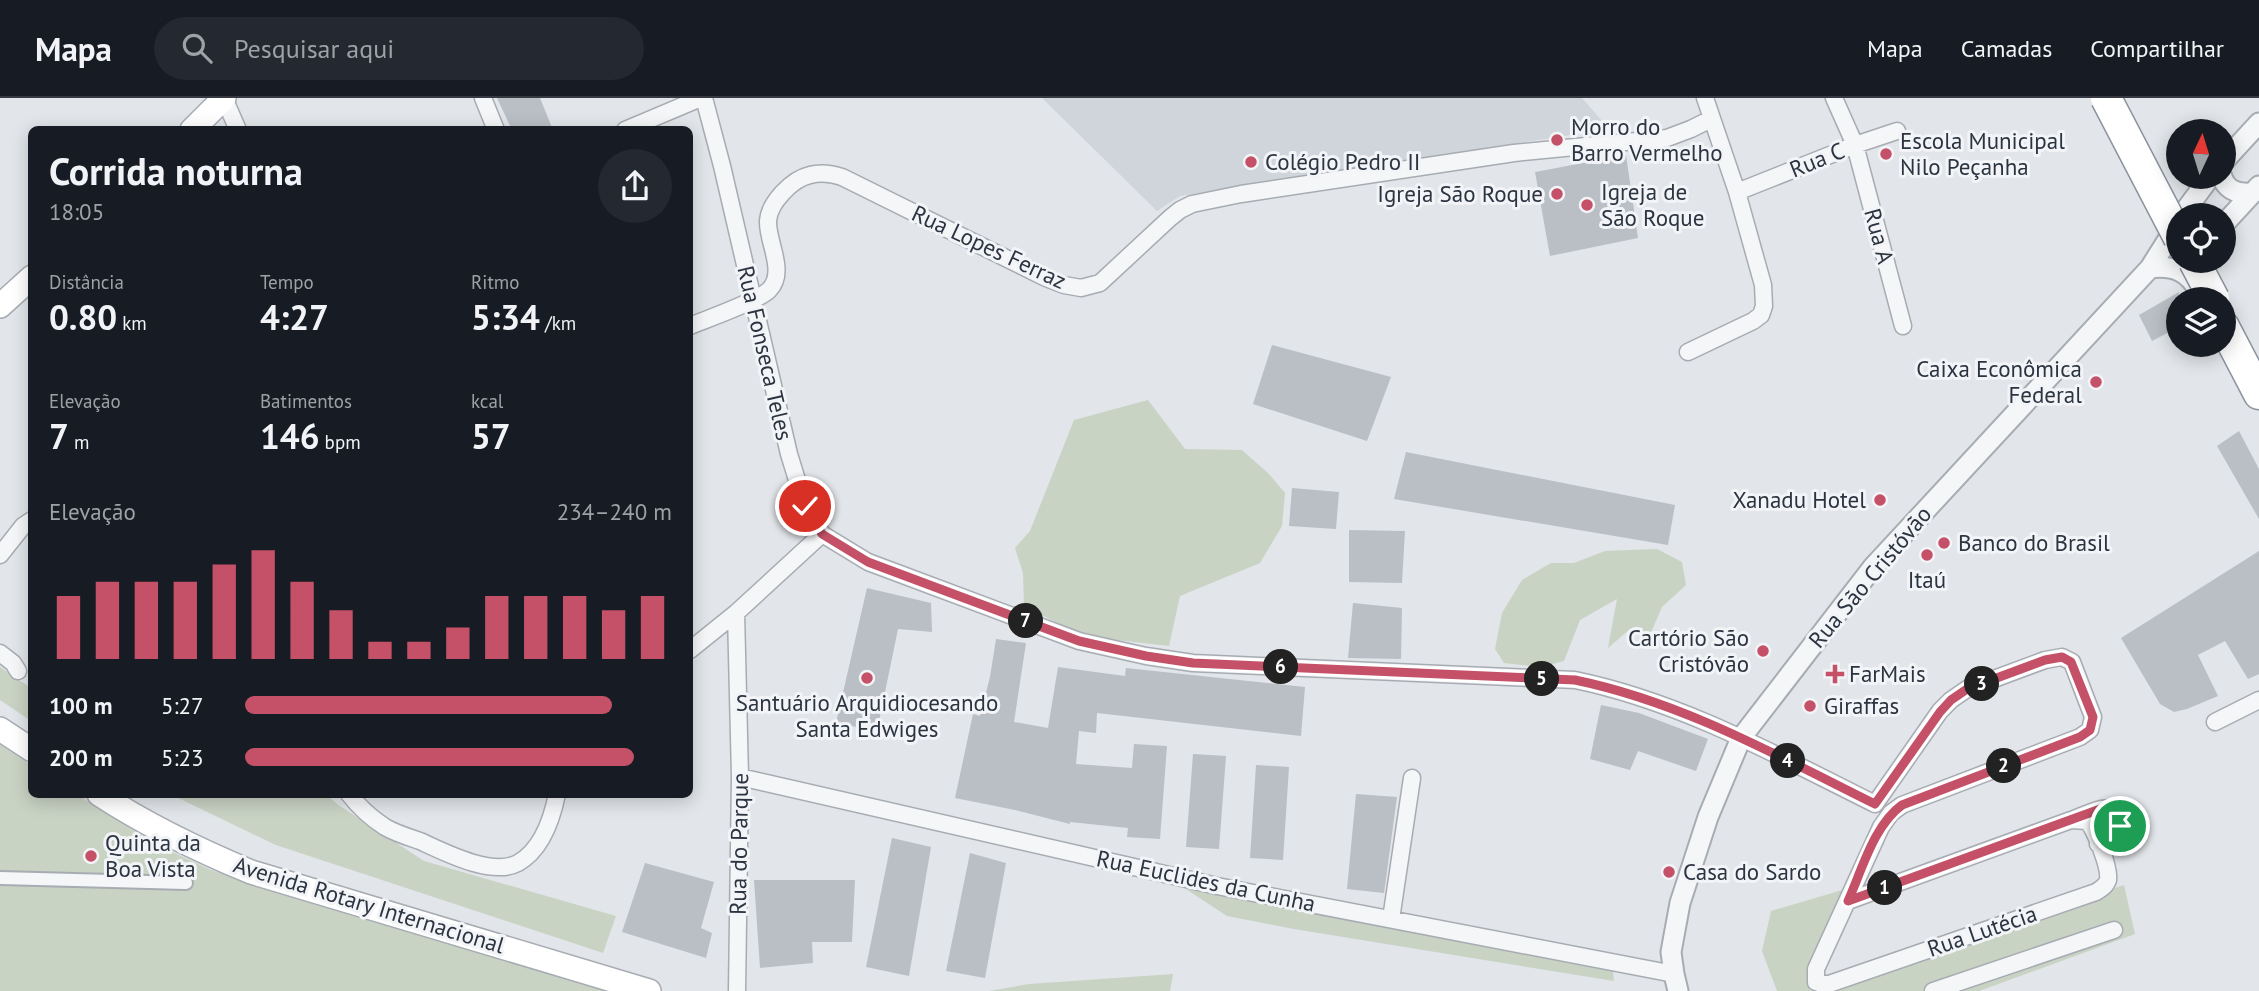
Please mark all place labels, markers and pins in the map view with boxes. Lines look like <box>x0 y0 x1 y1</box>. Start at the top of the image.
place label: Morro do Barro Vermelho <box>1571 112 1722 167</box>
place label: Escola Municipal Nilo Peçanha <box>1900 126 2065 181</box>
marker: Morro do Barro Vermelho <box>1549 132 1565 148</box>
marker: Escola Municipal Nilo Peçanha <box>1878 146 1894 162</box>
place label: Colégio Pedro II <box>1265 147 1421 176</box>
marker: Colégio Pedro II <box>1243 154 1259 170</box>
place label: Igreja de São Roque <box>1601 177 1704 232</box>
place label: Igreja São Roque <box>1377 179 1543 208</box>
marker: Igreja São Roque <box>1549 186 1565 202</box>
marker: Igreja de São Roque <box>1579 197 1595 213</box>
place label: Caixa Econômica Federal <box>1916 354 2082 409</box>
marker: Caixa Econômica Federal <box>2088 374 2104 390</box>
pin <box>775 476 835 536</box>
place label: Xanadu Hotel <box>1732 485 1866 514</box>
marker: Xanadu Hotel <box>1872 492 1888 508</box>
place label: Banco do Brasil <box>1958 528 2110 557</box>
marker: Banco do Brasil <box>1936 535 1952 551</box>
marker: Itaú <box>1919 547 1935 563</box>
place label: Itaú <box>1908 565 1946 594</box>
pin: 7 <box>1009 603 1044 638</box>
place label: Cartório São Cristóvão <box>1628 623 1749 678</box>
marker: Cartório São Cristóvão <box>1755 643 1771 659</box>
pin: 6 <box>1264 650 1298 684</box>
place label: FarMais <box>1849 659 1926 688</box>
pin: 5 <box>1524 662 1560 696</box>
marker: FarMais <box>1827 666 1843 682</box>
pin: 3 <box>1965 666 2000 702</box>
marker: Santuário Arquidiocesando Santa Edwiges <box>859 670 875 686</box>
place label: Santuário Arquidiocesando Santa Edwiges <box>736 688 998 743</box>
place label: Giraffas <box>1824 691 1899 720</box>
marker: Giraffas <box>1802 698 1818 714</box>
pin: 4 <box>1770 744 1806 778</box>
pin: 2 <box>1986 748 2022 784</box>
pin <box>2090 796 2150 856</box>
place label: Quinta da Boa Vista <box>105 828 201 883</box>
marker: Quinta da Boa Vista <box>83 848 99 864</box>
place label: Casa do Sardo <box>1683 857 1821 886</box>
marker: Casa do Sardo <box>1661 864 1677 880</box>
pin: 1 <box>1868 870 1902 906</box>

